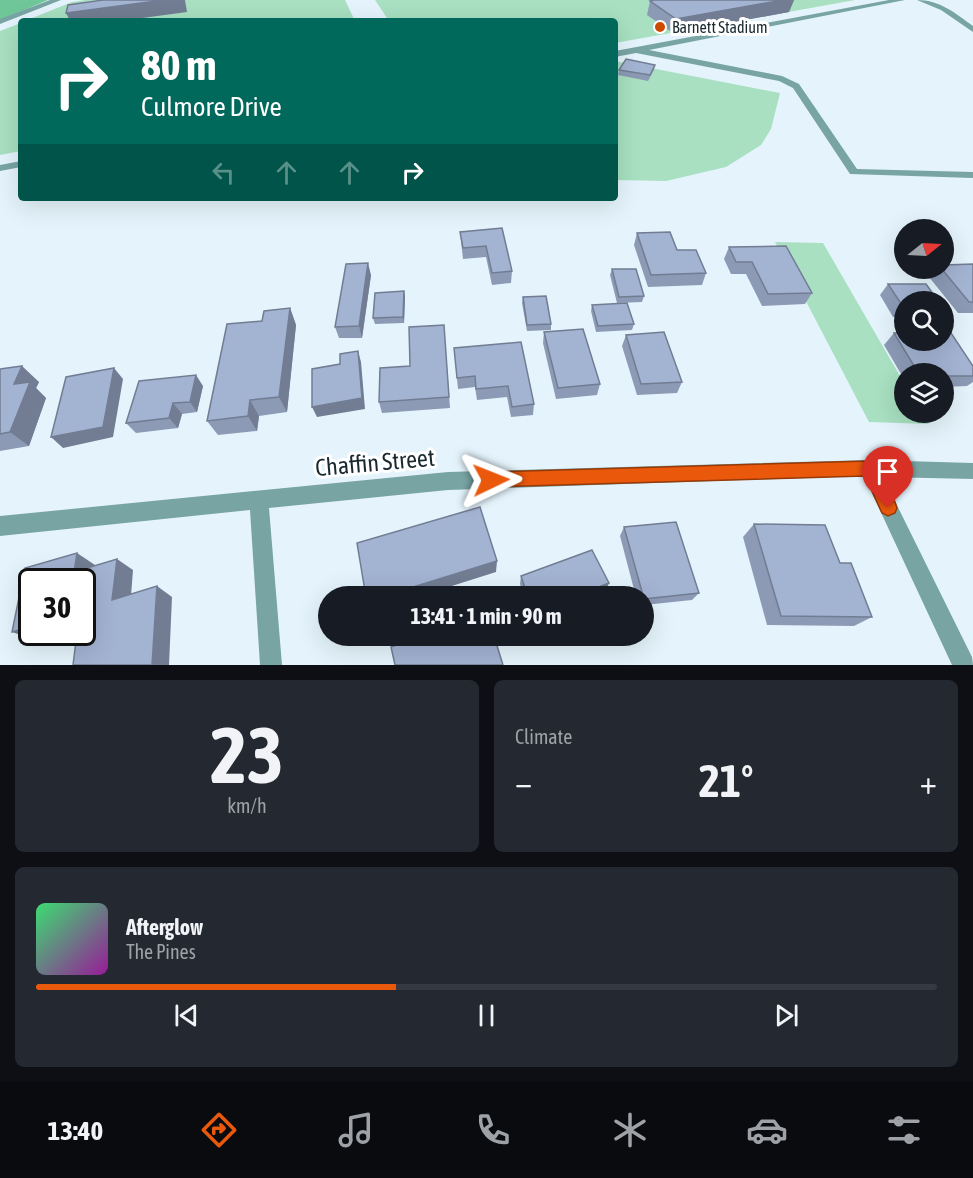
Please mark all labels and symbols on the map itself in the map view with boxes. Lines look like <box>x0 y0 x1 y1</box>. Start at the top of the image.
place label: Barnett Stadium <box>672 18 767 36</box>
marker: Barnett Stadium <box>653 20 667 34</box>
north arrow <box>894 219 954 279</box>
street label: Chaffin Street <box>314 444 436 481</box>
pin <box>862 446 913 508</box>
position arrow <box>459 448 523 512</box>
speed limit sign: 30 <box>18 568 96 646</box>

